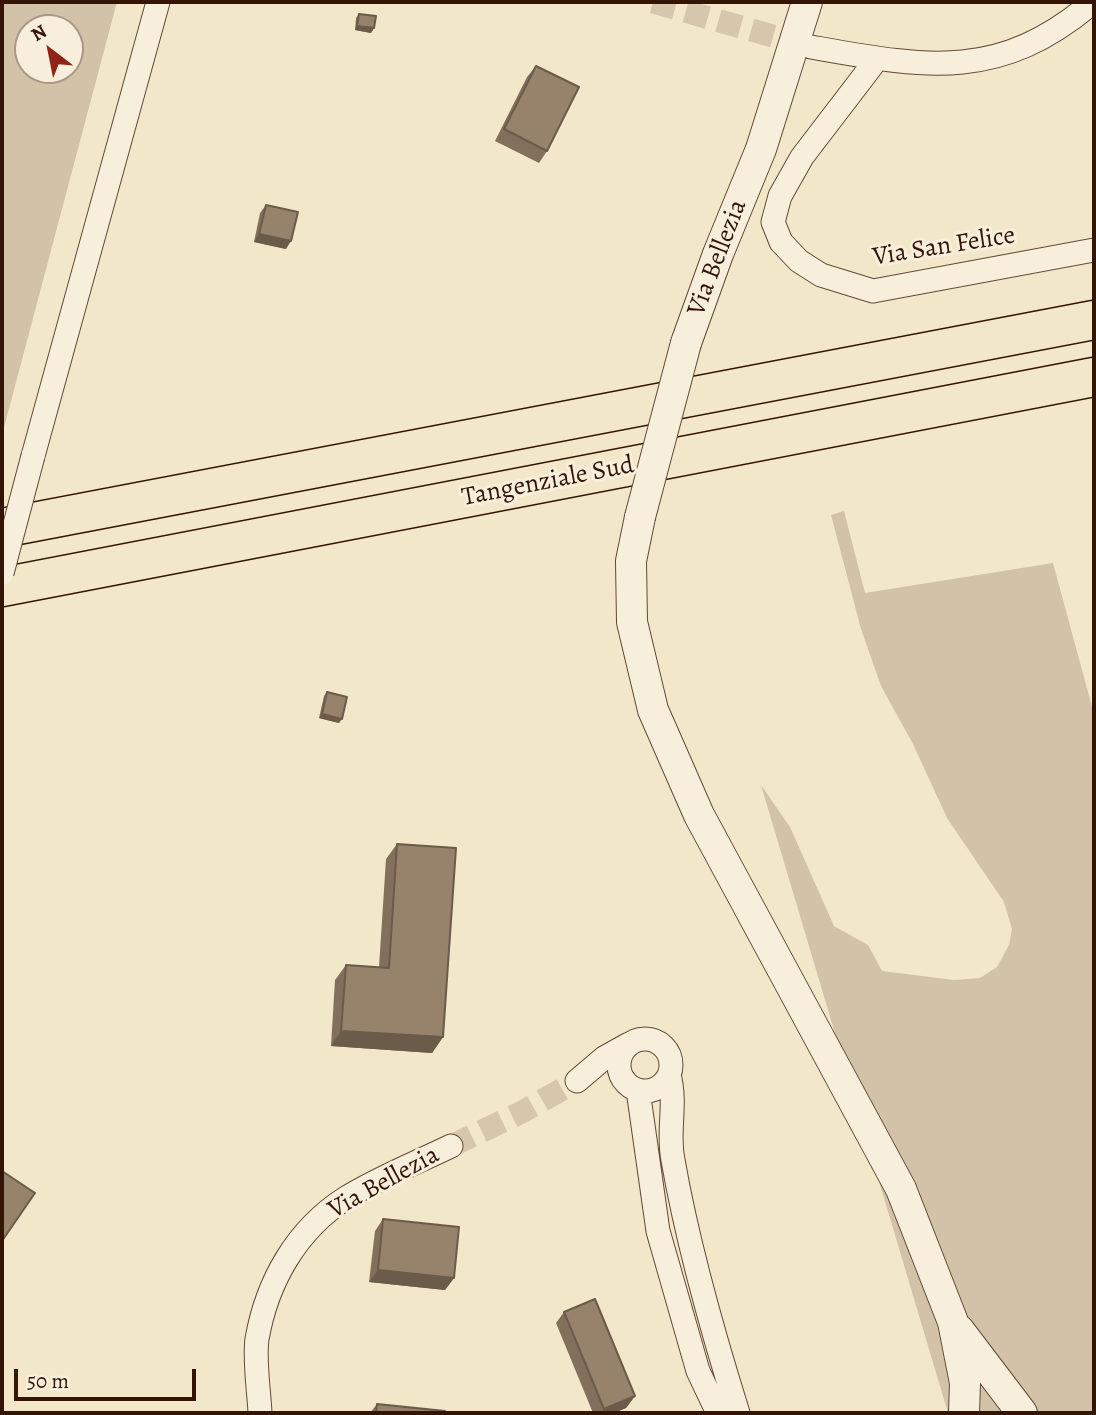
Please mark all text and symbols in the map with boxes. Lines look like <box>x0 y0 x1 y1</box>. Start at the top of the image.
north arrow <box>14 14 84 84</box>
text: N <box>26 18 52 48</box>
street label: Via Bellezia <box>682 195 754 321</box>
street label: Via San Felice <box>870 220 1018 274</box>
street label: Tangenziale Sud <box>459 450 637 514</box>
street label: Via Bellezia <box>323 1140 445 1226</box>
scale bar <box>18 1356 200 1400</box>
text: 50 m <box>27 1367 69 1395</box>

